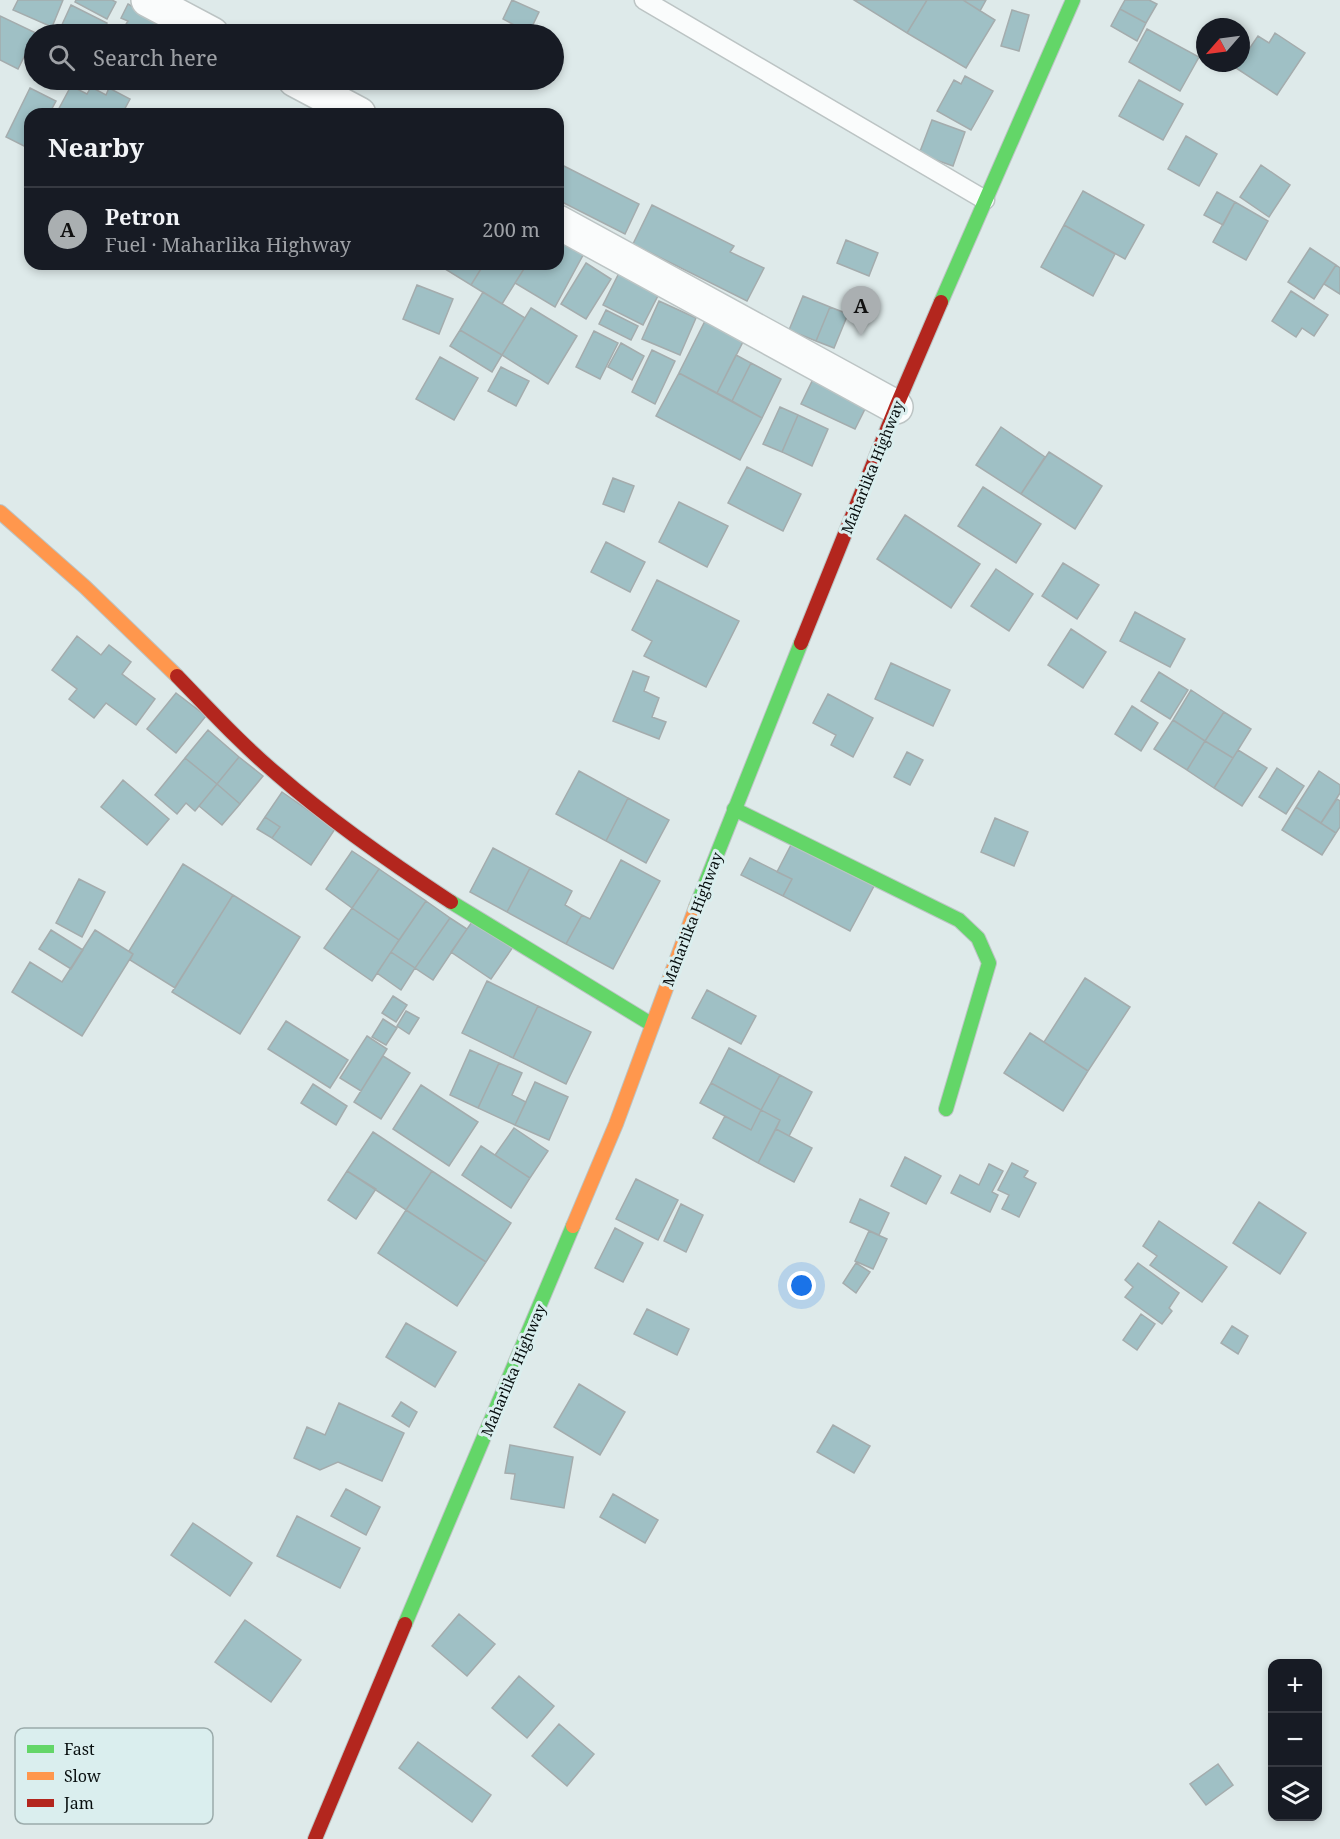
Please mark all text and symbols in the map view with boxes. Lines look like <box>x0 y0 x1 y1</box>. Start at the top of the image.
north arrow <box>1196 18 1250 72</box>
search box <box>24 24 564 90</box>
icon: search <box>45 41 78 74</box>
text: Search here <box>93 42 218 72</box>
text: Nearby <box>48 129 144 165</box>
text: Petron <box>105 201 180 231</box>
text: A <box>60 216 75 243</box>
text: 200 m <box>482 216 540 243</box>
text: Fuel · Maharlika Highway <box>105 231 351 258</box>
pin: A <box>842 286 880 336</box>
street label: Maharlika Highway <box>836 397 908 537</box>
street label: Maharlika Highway <box>657 849 727 989</box>
your location <box>787 1271 816 1300</box>
street label: Maharlika Highway <box>476 1300 550 1439</box>
map controls <box>1268 1659 1322 1821</box>
button: + <box>1268 1659 1322 1713</box>
button: − <box>1268 1713 1322 1767</box>
legend <box>15 1728 213 1824</box>
text: Fast <box>64 1738 95 1760</box>
text: Slow <box>64 1765 101 1787</box>
button: layers <box>1268 1767 1322 1821</box>
text: Jam <box>63 1792 94 1814</box>

